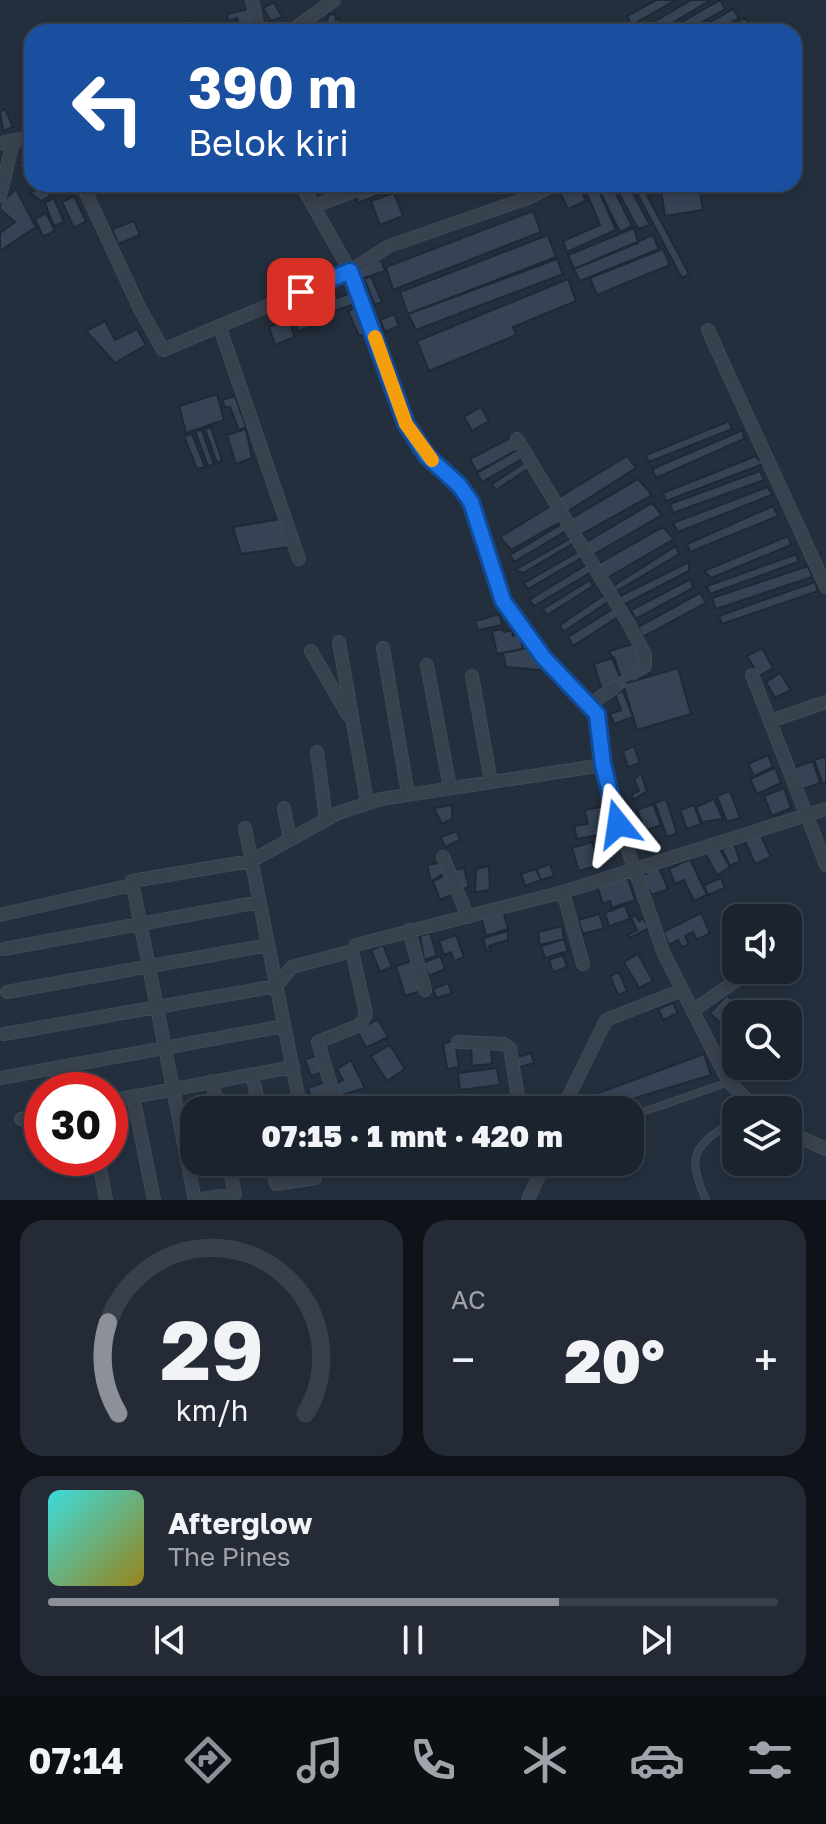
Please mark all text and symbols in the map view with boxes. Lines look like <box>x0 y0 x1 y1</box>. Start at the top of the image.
text: 390 m <box>188 53 357 120</box>
icon: left <box>56 56 160 160</box>
text: Belok kiri <box>188 121 349 164</box>
pin <box>267 258 335 326</box>
icon: arrive <box>279 270 323 314</box>
position arrow <box>576 782 660 866</box>
map controls <box>722 904 802 1176</box>
button: sound <box>722 904 802 984</box>
button: search <box>722 1000 802 1080</box>
speed limit sign: 30 <box>24 1072 128 1176</box>
button: layers <box>722 1096 802 1176</box>
text: 07:15 · 1 mnt · 420 m <box>261 1118 563 1154</box>
text: AC <box>451 1284 486 1315</box>
text: 29 <box>160 1298 263 1398</box>
text: 20° <box>564 1324 665 1396</box>
text: − <box>451 1333 475 1386</box>
text: + <box>754 1333 778 1386</box>
text: km/h <box>175 1393 248 1427</box>
text: Afterglow <box>168 1505 312 1541</box>
text: The Pines <box>168 1541 291 1572</box>
icon: previous <box>148 1618 192 1662</box>
icon: pause <box>391 1618 435 1662</box>
icon: next <box>634 1618 678 1662</box>
icon: directions <box>180 1732 236 1788</box>
icon: music <box>292 1732 348 1788</box>
icon: phone <box>405 1732 461 1788</box>
icon: climate <box>517 1732 573 1788</box>
icon: car <box>629 1732 685 1788</box>
icon: filters <box>742 1732 798 1788</box>
text: 07:14 <box>28 1739 124 1782</box>

